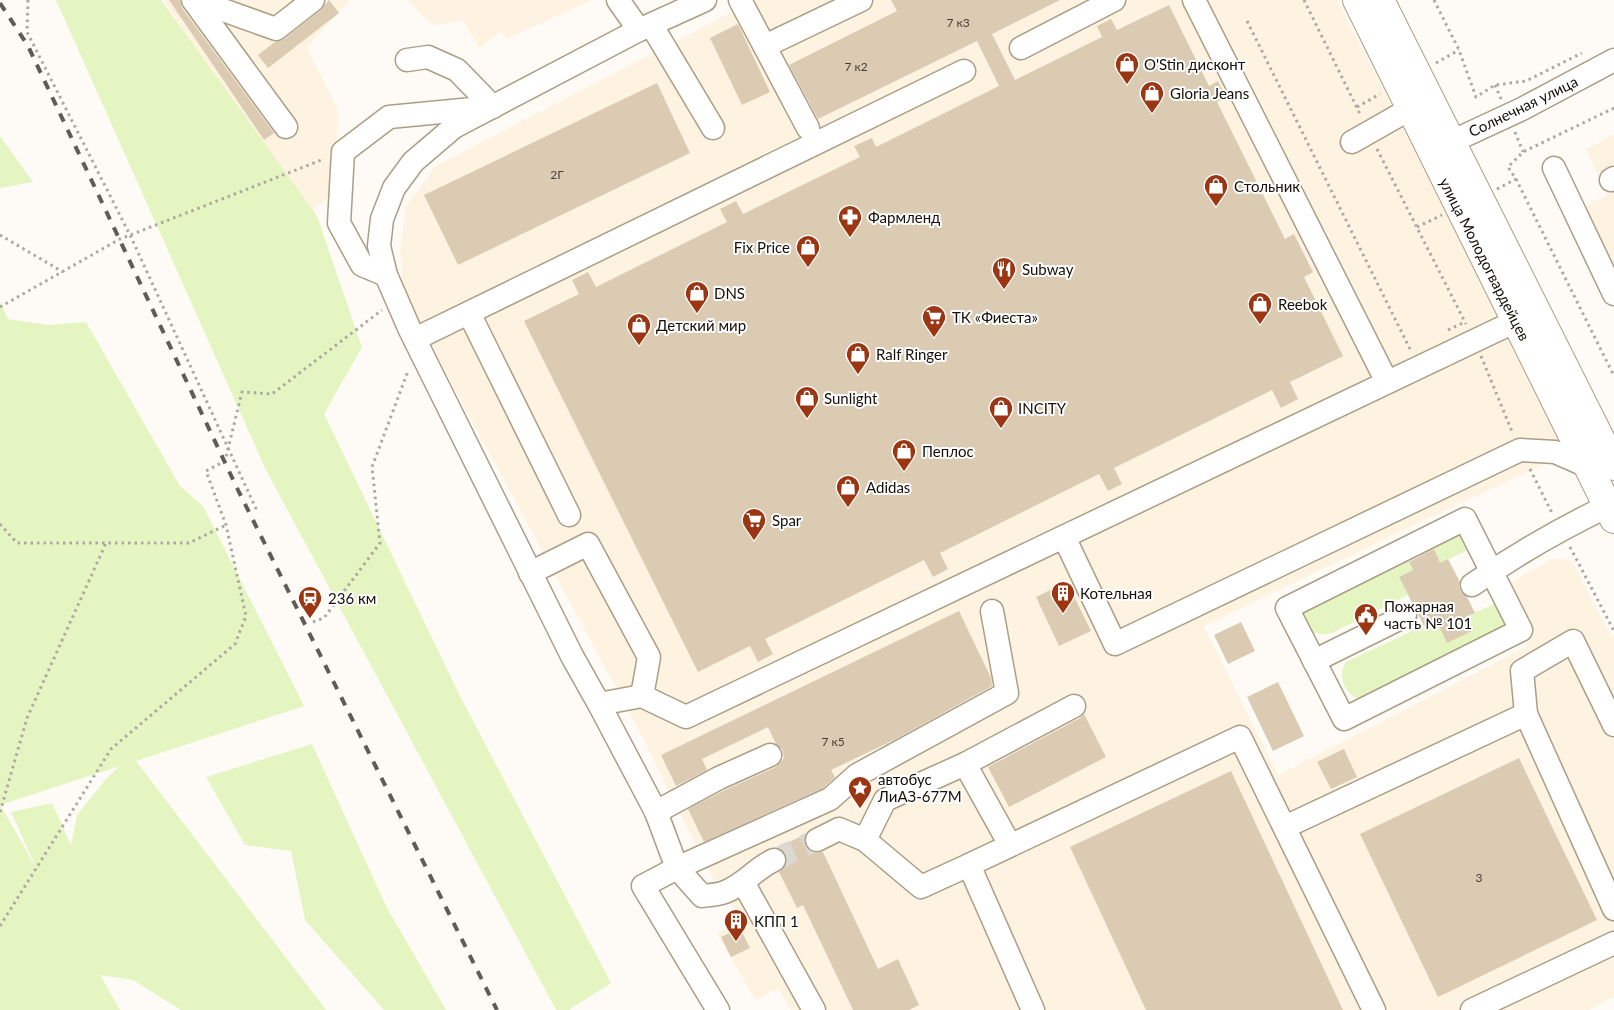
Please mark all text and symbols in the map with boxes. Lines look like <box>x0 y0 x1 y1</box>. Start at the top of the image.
house number: 7 к3 <box>946 15 970 30</box>
shop icon: O'Stin дисконт <box>1114 51 1140 85</box>
place label: O'Stin дисконт <box>1144 55 1246 73</box>
house number: 7 к2 <box>844 59 868 74</box>
street label: Солнечная улица <box>1466 72 1580 140</box>
shop icon: Gloria Jeans <box>1139 80 1165 114</box>
place label: Gloria Jeans <box>1170 84 1249 102</box>
house number: 2Г <box>550 167 564 182</box>
shop icon: Стольник <box>1203 173 1229 207</box>
street label: улица Молодогвардейцев <box>1436 174 1534 344</box>
place label: Стольник <box>1234 177 1300 195</box>
pharmacy icon: Фармленд <box>837 204 863 238</box>
place label: Фармленд <box>868 208 940 226</box>
shop icon: Fix Price <box>795 234 821 268</box>
place label: Fix Price <box>734 238 790 256</box>
restaurant icon: Subway <box>991 256 1017 290</box>
place label: Subway <box>1022 260 1074 278</box>
shop icon: DNS <box>684 280 710 314</box>
place label: DNS <box>714 284 745 302</box>
shop icon: Reebok <box>1247 291 1273 325</box>
place label: Reebok <box>1278 295 1328 313</box>
supermarket icon: ТК «Фиеста» <box>921 304 947 338</box>
place label: ТК «Фиеста» <box>952 308 1038 326</box>
shop icon: Детский мир <box>626 312 652 346</box>
place label: Детский мир <box>656 316 746 334</box>
shop icon: Ralf Ringer <box>845 341 871 375</box>
place label: Ralf Ringer <box>876 345 948 363</box>
shop icon: Sunlight <box>794 385 820 419</box>
place label: Sunlight <box>824 389 878 407</box>
shop icon: INCITY <box>988 395 1014 429</box>
place label: INCITY <box>1018 399 1067 417</box>
shop icon: Пеплос <box>891 438 917 472</box>
place label: Пеплос <box>922 442 974 460</box>
shop icon: Adidas <box>835 474 861 508</box>
place label: Adidas <box>866 478 910 496</box>
supermarket icon: Spar <box>741 507 767 541</box>
place label: Spar <box>772 511 802 529</box>
building icon: Котельная <box>1050 580 1076 614</box>
place label: Котельная <box>1080 584 1152 602</box>
station icon: 236 км <box>297 585 323 619</box>
place label: 236 км <box>328 589 376 607</box>
place label: Пожарная часть № 101 <box>1384 597 1472 632</box>
public building icon: Пожарная часть № 101 <box>1353 602 1379 636</box>
house number: 7 к5 <box>821 734 845 749</box>
place label: автобус ЛиАЗ-677М <box>877 770 962 805</box>
place icon: автобус ЛиАЗ-677М <box>847 775 873 809</box>
house number: 3 <box>1476 870 1483 885</box>
building icon: КПП 1 <box>723 908 749 942</box>
place label: КПП 1 <box>754 912 799 930</box>

